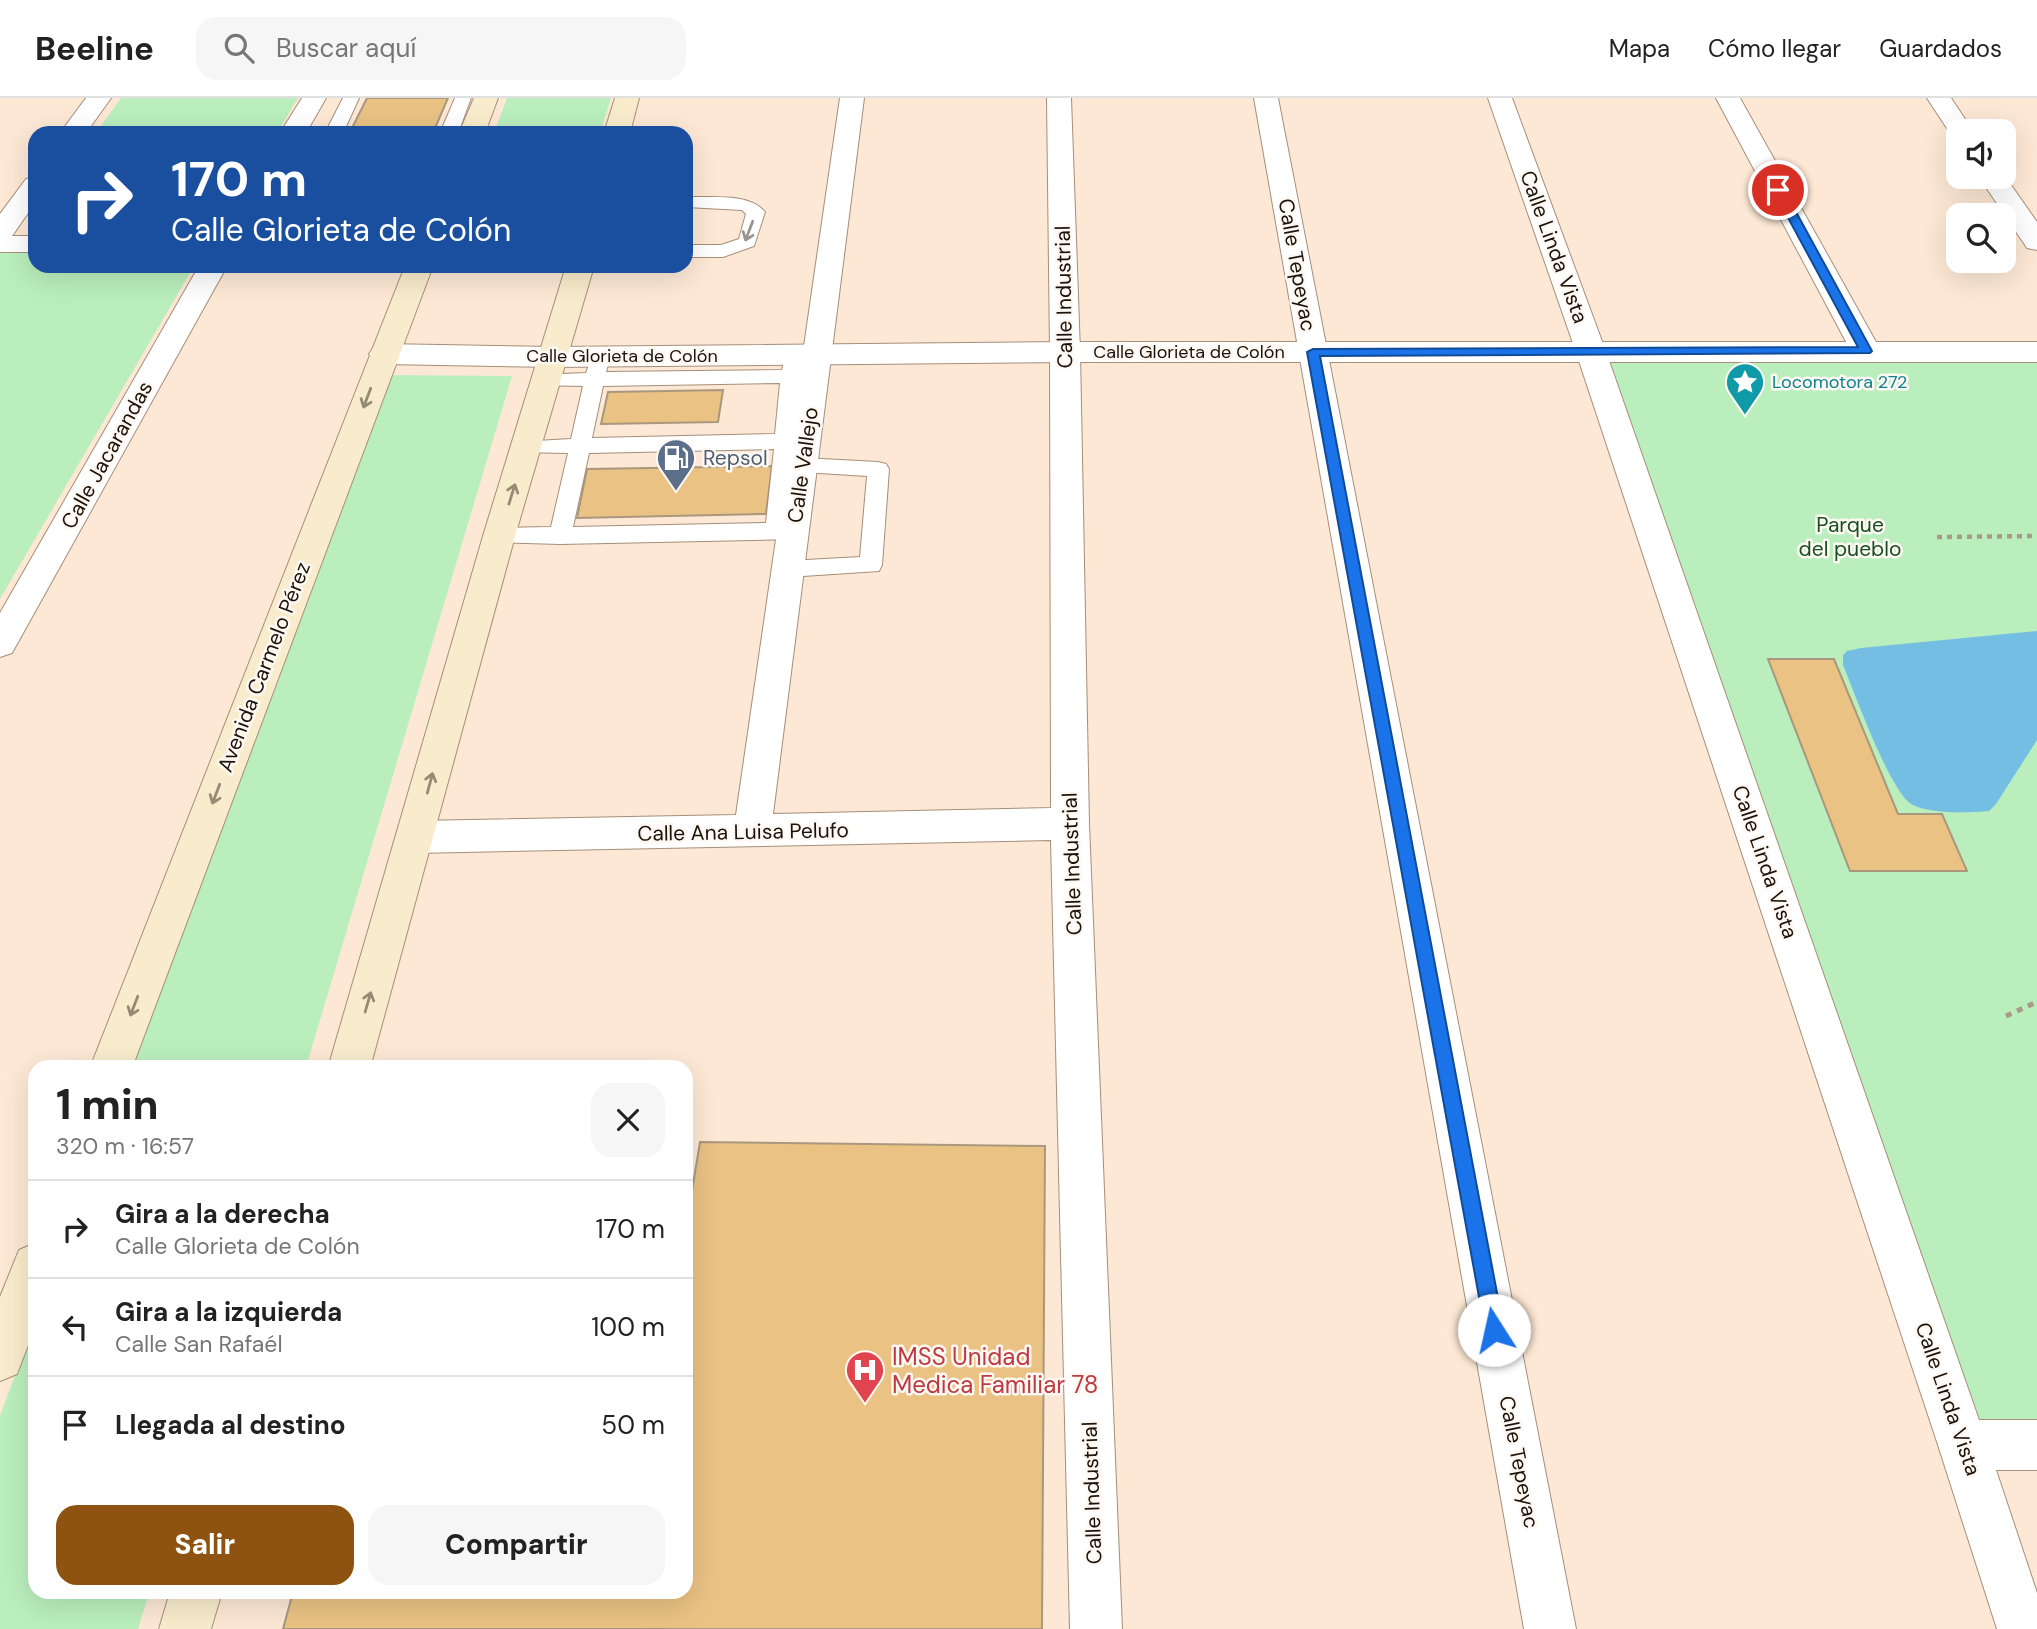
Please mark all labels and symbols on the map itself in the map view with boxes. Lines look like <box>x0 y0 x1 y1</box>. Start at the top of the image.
pin <box>1748 160 1808 220</box>
street label: Calle Linda Vista <box>1513 167 1595 327</box>
street label: Calle Tepeyac <box>1272 196 1322 334</box>
one-way arrow <box>742 220 755 241</box>
street label: Calle Industrial <box>1049 225 1079 369</box>
street label: Calle Glorieta de Colón <box>1093 340 1285 364</box>
street label: Calle Glorieta de Colón <box>526 344 718 368</box>
place icon: Locomotora 272 <box>1724 361 1766 416</box>
place label: Locomotora 272 <box>1772 370 1907 394</box>
street label: Calle Jacarandas <box>55 376 159 534</box>
one-way arrow <box>359 387 372 408</box>
street label: Calle Vallejo <box>781 405 825 525</box>
fuel station icon: Repsol <box>655 437 697 492</box>
place label: Repsol <box>703 444 768 472</box>
one-way arrow <box>506 483 519 505</box>
park label: Parque del pueblo <box>1799 511 1901 563</box>
street label: Avenida Carmelo Pérez <box>211 558 317 776</box>
one-way arrow <box>425 772 438 794</box>
one-way arrow <box>208 782 221 804</box>
street label: Calle Linda Vista <box>1726 782 1804 942</box>
street label: Calle Industrial <box>1056 792 1088 936</box>
street label: Calle Ana Luisa Pelufo <box>637 816 849 848</box>
one-way arrow <box>362 991 375 1013</box>
one-way arrow <box>127 995 140 1016</box>
position arrow <box>1457 1293 1531 1367</box>
street label: Calle Linda Vista <box>1909 1319 1987 1479</box>
place label: IMSS Unidad Medica Familiar 78 <box>892 1341 1098 1400</box>
hospital icon: IMSS Unidad Medica Familiar 78 <box>844 1349 886 1404</box>
street label: Calle Tepeyac <box>1492 1393 1546 1531</box>
street label: Calle Industrial <box>1076 1421 1108 1565</box>

